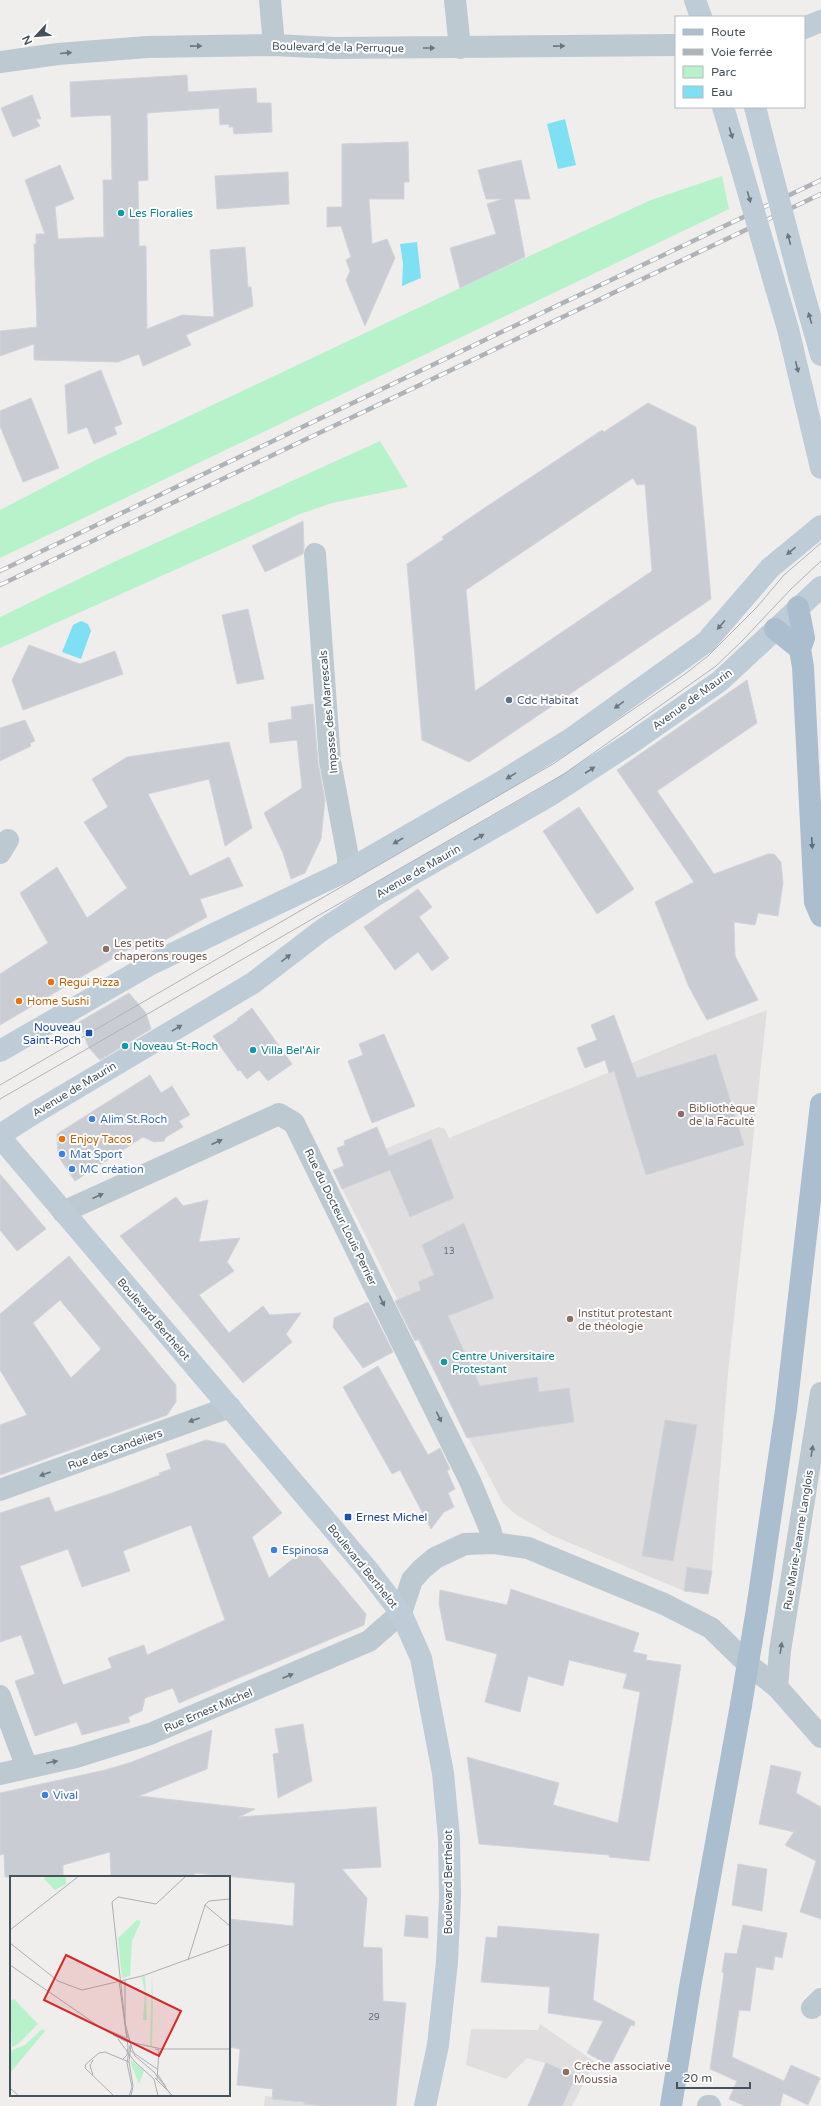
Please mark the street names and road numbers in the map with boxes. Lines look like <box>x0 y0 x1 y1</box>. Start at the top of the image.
street label: Boulevard de la Perruque <box>272 40 404 55</box>
street label: Impasse des Marrescals <box>317 650 340 774</box>
street label: Avenue de Maurin <box>650 666 735 733</box>
street label: Avenue de Maurin <box>374 842 463 901</box>
street label: Avenue de Maurin <box>30 1059 118 1120</box>
street label: Rue du Docteur Louis Perrier <box>302 1147 380 1288</box>
street label: Boulevard Berthelot <box>114 1276 193 1363</box>
street label: Rue des Candeliers <box>66 1426 164 1473</box>
street label: Rue Marie-Jeanne Langlois <box>781 1469 816 1611</box>
street label: Boulevard Berthelot <box>325 1522 401 1611</box>
street label: Rue Ernest Michel <box>162 1686 254 1735</box>
street label: Boulevard Berthelot <box>442 1830 455 1934</box>

